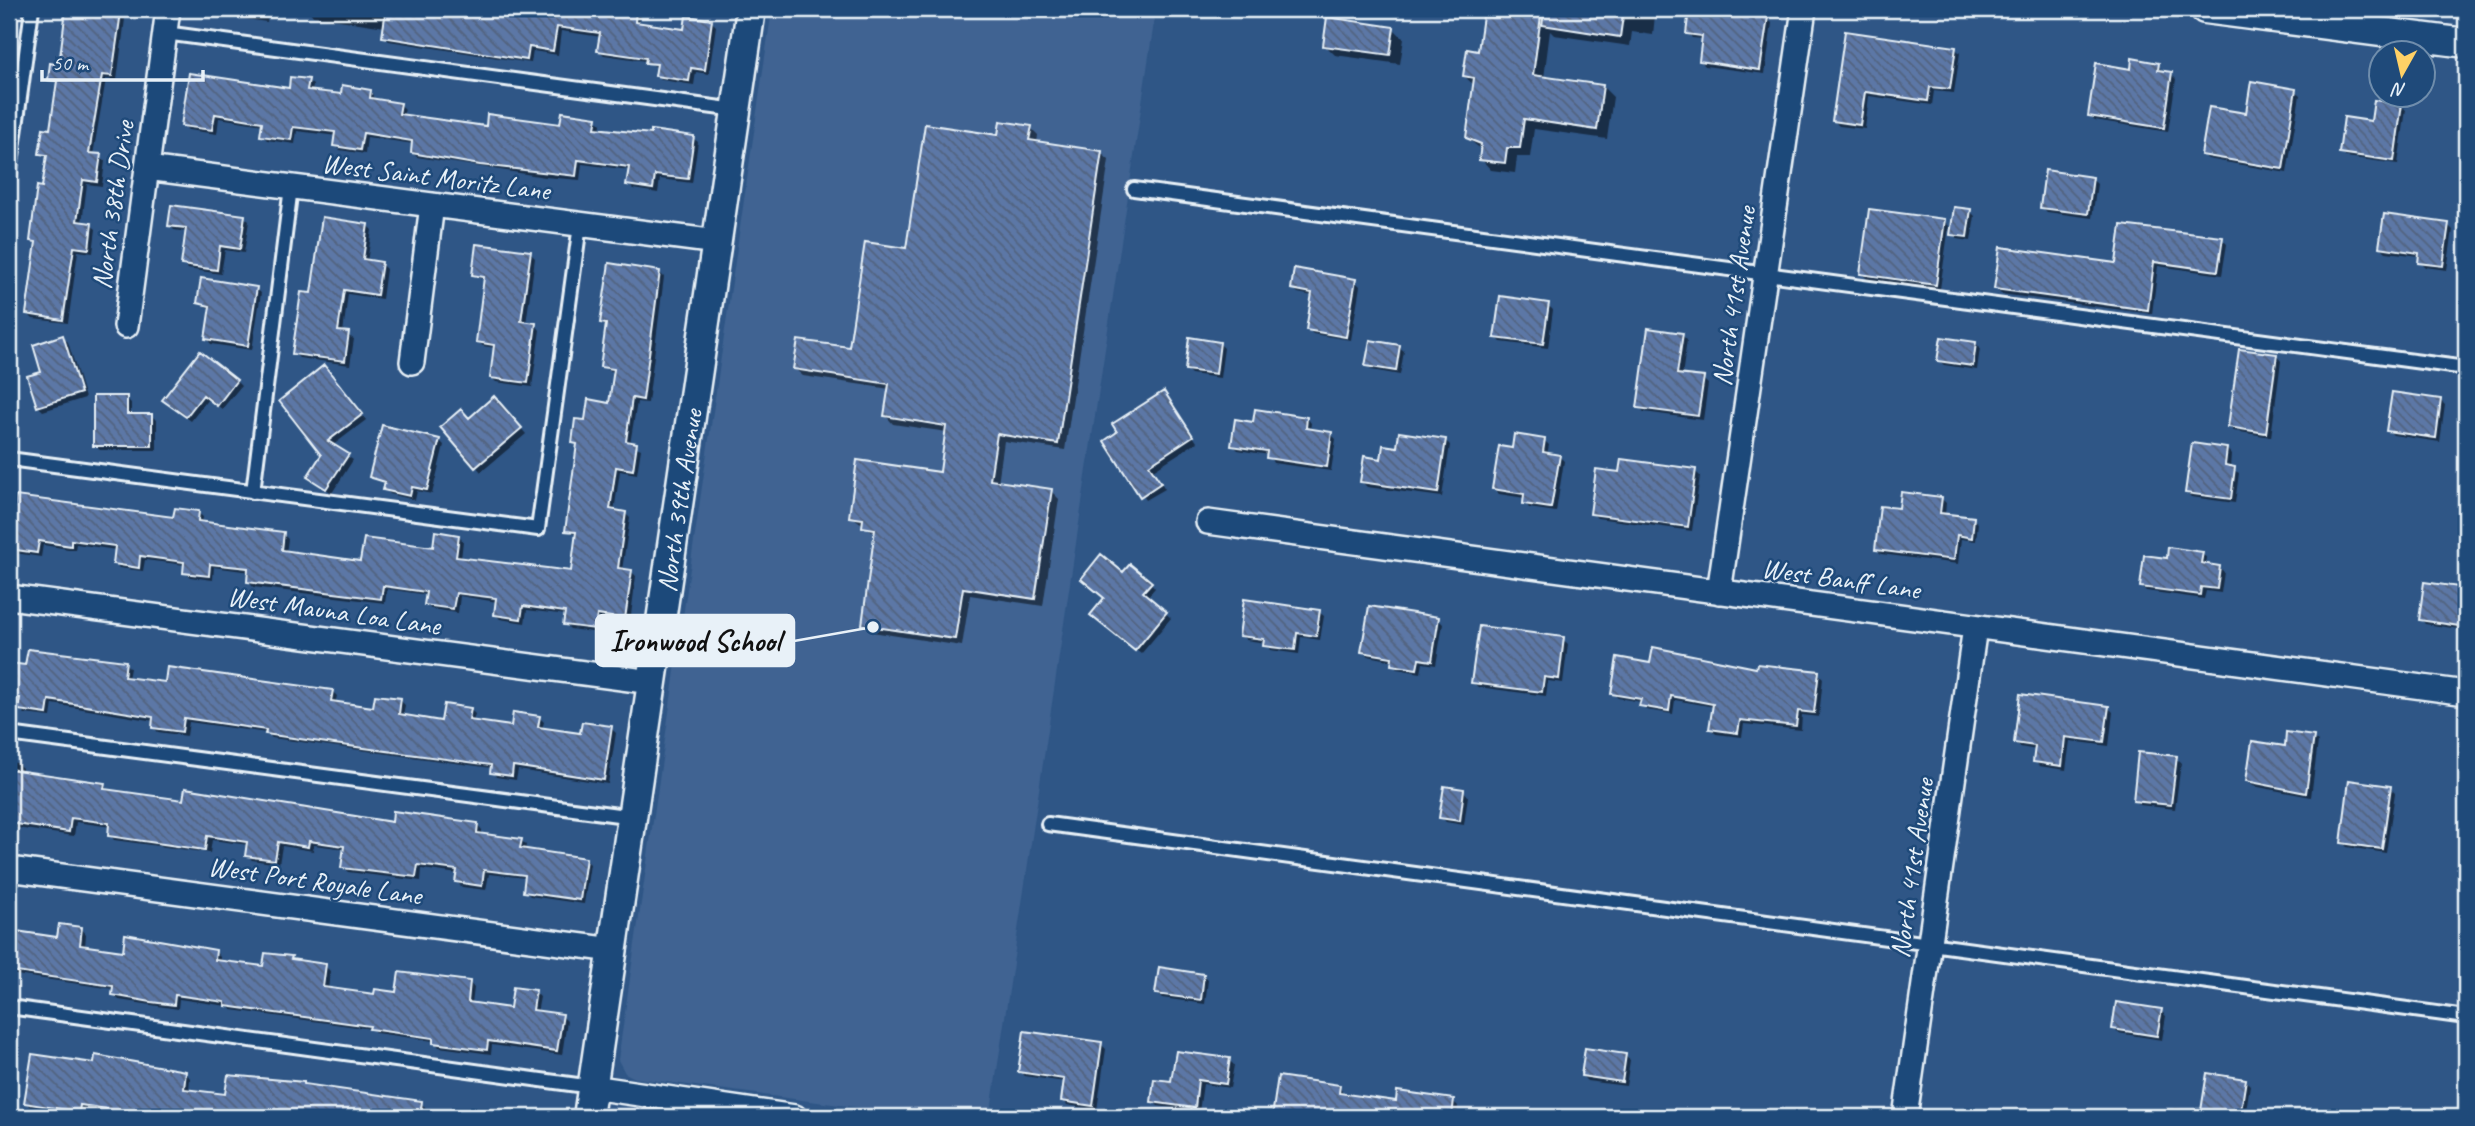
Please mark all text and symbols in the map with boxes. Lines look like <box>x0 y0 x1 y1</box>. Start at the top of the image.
scale bar <box>42 38 203 82</box>
north arrow <box>2366 38 2436 108</box>
text: 50 m <box>52 50 90 76</box>
text: N <box>2389 77 2407 103</box>
street label: North 38th Drive <box>83 117 142 291</box>
street label: West Saint Moritz Lane <box>320 145 554 208</box>
street label: North 41st Avenue <box>1704 202 1764 388</box>
street label: North 39th Avenue <box>648 405 710 594</box>
street label: West Banff Lane <box>1760 550 1924 607</box>
street label: West Mauna Loa Lane <box>225 578 444 643</box>
callout: Ironwood School <box>596 615 794 666</box>
text: Ironwood School <box>610 622 786 660</box>
street label: North 41st Avenue <box>1882 774 1942 960</box>
street label: West Port Royale Lane <box>206 848 426 913</box>

